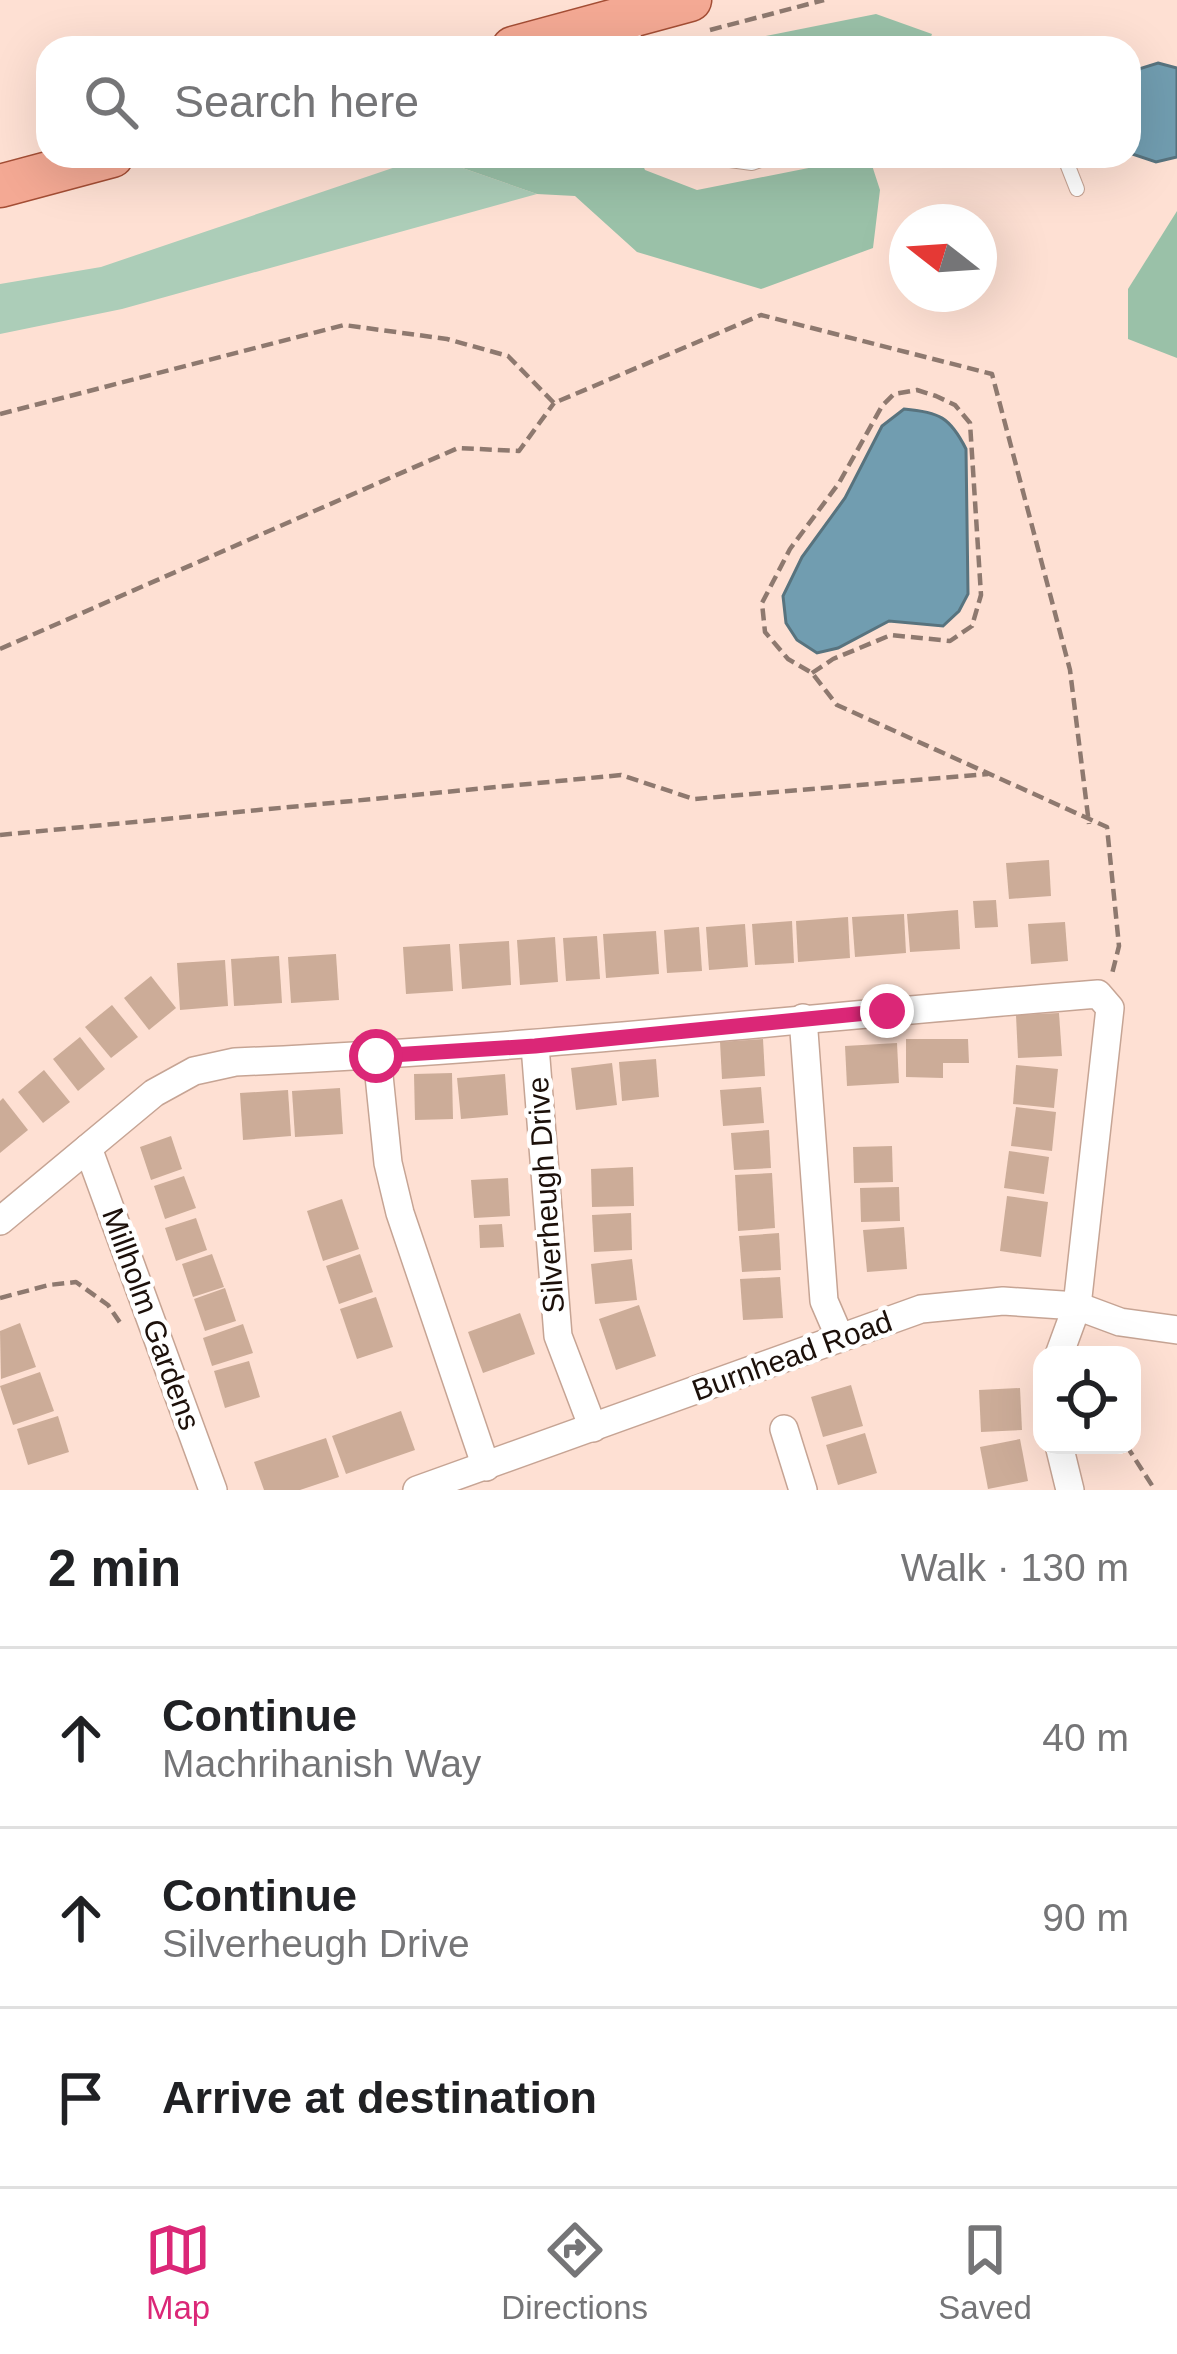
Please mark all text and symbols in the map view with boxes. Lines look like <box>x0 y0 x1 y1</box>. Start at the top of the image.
search box <box>36 36 1141 168</box>
icon: search <box>78 69 144 135</box>
text: Search here <box>174 76 419 127</box>
north arrow <box>889 204 997 312</box>
route end <box>860 984 914 1038</box>
route start <box>349 1029 403 1083</box>
street label: Silverheugh Drive <box>521 1076 570 1314</box>
street label: Millholm Gardens <box>96 1204 207 1434</box>
street label: Burnhead Road <box>687 1304 896 1407</box>
map controls <box>1033 1346 1141 1454</box>
button: locate <box>1033 1346 1141 1454</box>
text: 2 min <box>48 1540 181 1597</box>
text: Walk · 130 m <box>901 1546 1129 1589</box>
text: Continue <box>162 1690 357 1741</box>
icon: ahead <box>48 1705 114 1771</box>
text: 40 m <box>1042 1716 1129 1759</box>
text: Machrihanish Way <box>162 1742 481 1785</box>
text: Continue <box>162 1870 357 1921</box>
icon: ahead <box>48 1885 114 1951</box>
text: 90 m <box>1042 1896 1129 1939</box>
text: Silverheugh Drive <box>162 1922 470 1965</box>
icon: arrive <box>48 2065 114 2131</box>
text: Arrive at destination <box>162 2072 597 2123</box>
tab: Map <box>145 2217 211 2327</box>
tab: Directions <box>501 2217 648 2327</box>
tab: Saved <box>938 2217 1032 2327</box>

